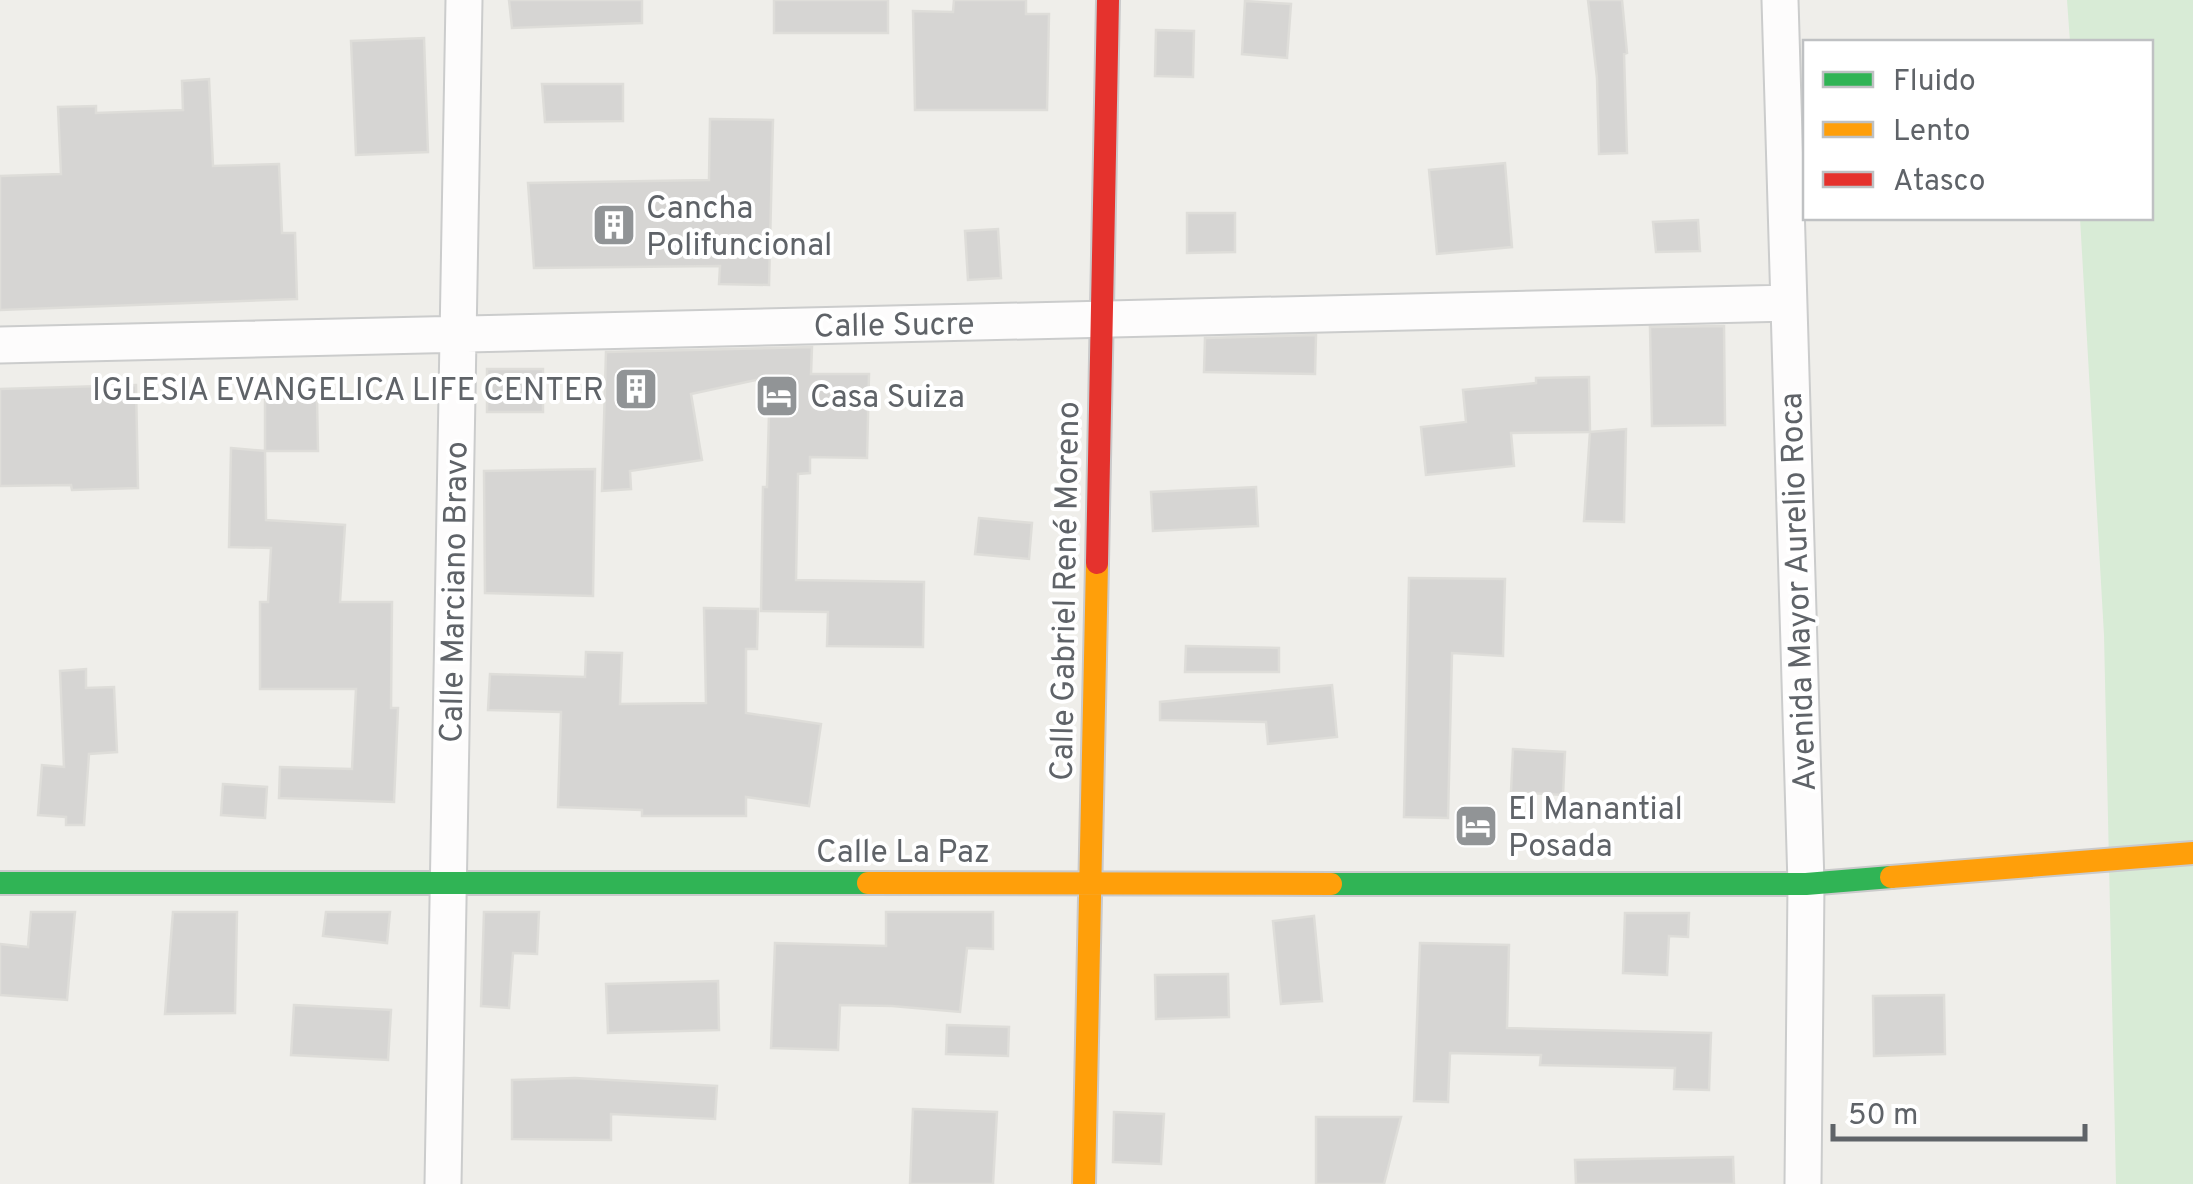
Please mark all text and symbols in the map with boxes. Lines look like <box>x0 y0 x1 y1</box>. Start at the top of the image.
legend <box>1803 40 2153 220</box>
text: Fluido <box>1893 64 1976 101</box>
text: Lento <box>1893 114 1970 151</box>
text: Atasco <box>1893 164 1986 201</box>
place label: Cancha Polifuncional <box>646 190 833 267</box>
building icon: Cancha Polifuncional <box>591 202 637 248</box>
street label: Calle Sucre <box>813 306 975 348</box>
building icon: IGLESIA EVANGELICA LIFE CENTER <box>613 366 659 412</box>
place label: IGLESIA EVANGELICA LIFE CENTER <box>92 372 604 412</box>
hotel icon: Casa Suiza <box>754 373 800 419</box>
place label: Casa Suiza <box>810 379 965 419</box>
street label: Avenida Mayor Aurelio Roca <box>1773 392 1827 792</box>
street label: Calle Gabriel René Moreno <box>1044 401 1090 781</box>
street label: Calle Marciano Bravo <box>433 441 479 743</box>
place label: El Manantial Posada <box>1508 791 1683 868</box>
hotel icon: El Manantial Posada <box>1453 803 1499 849</box>
street label: Calle La Paz <box>816 834 990 874</box>
scale bar <box>1833 1079 2086 1141</box>
text: 50 m <box>1848 1098 1918 1135</box>

